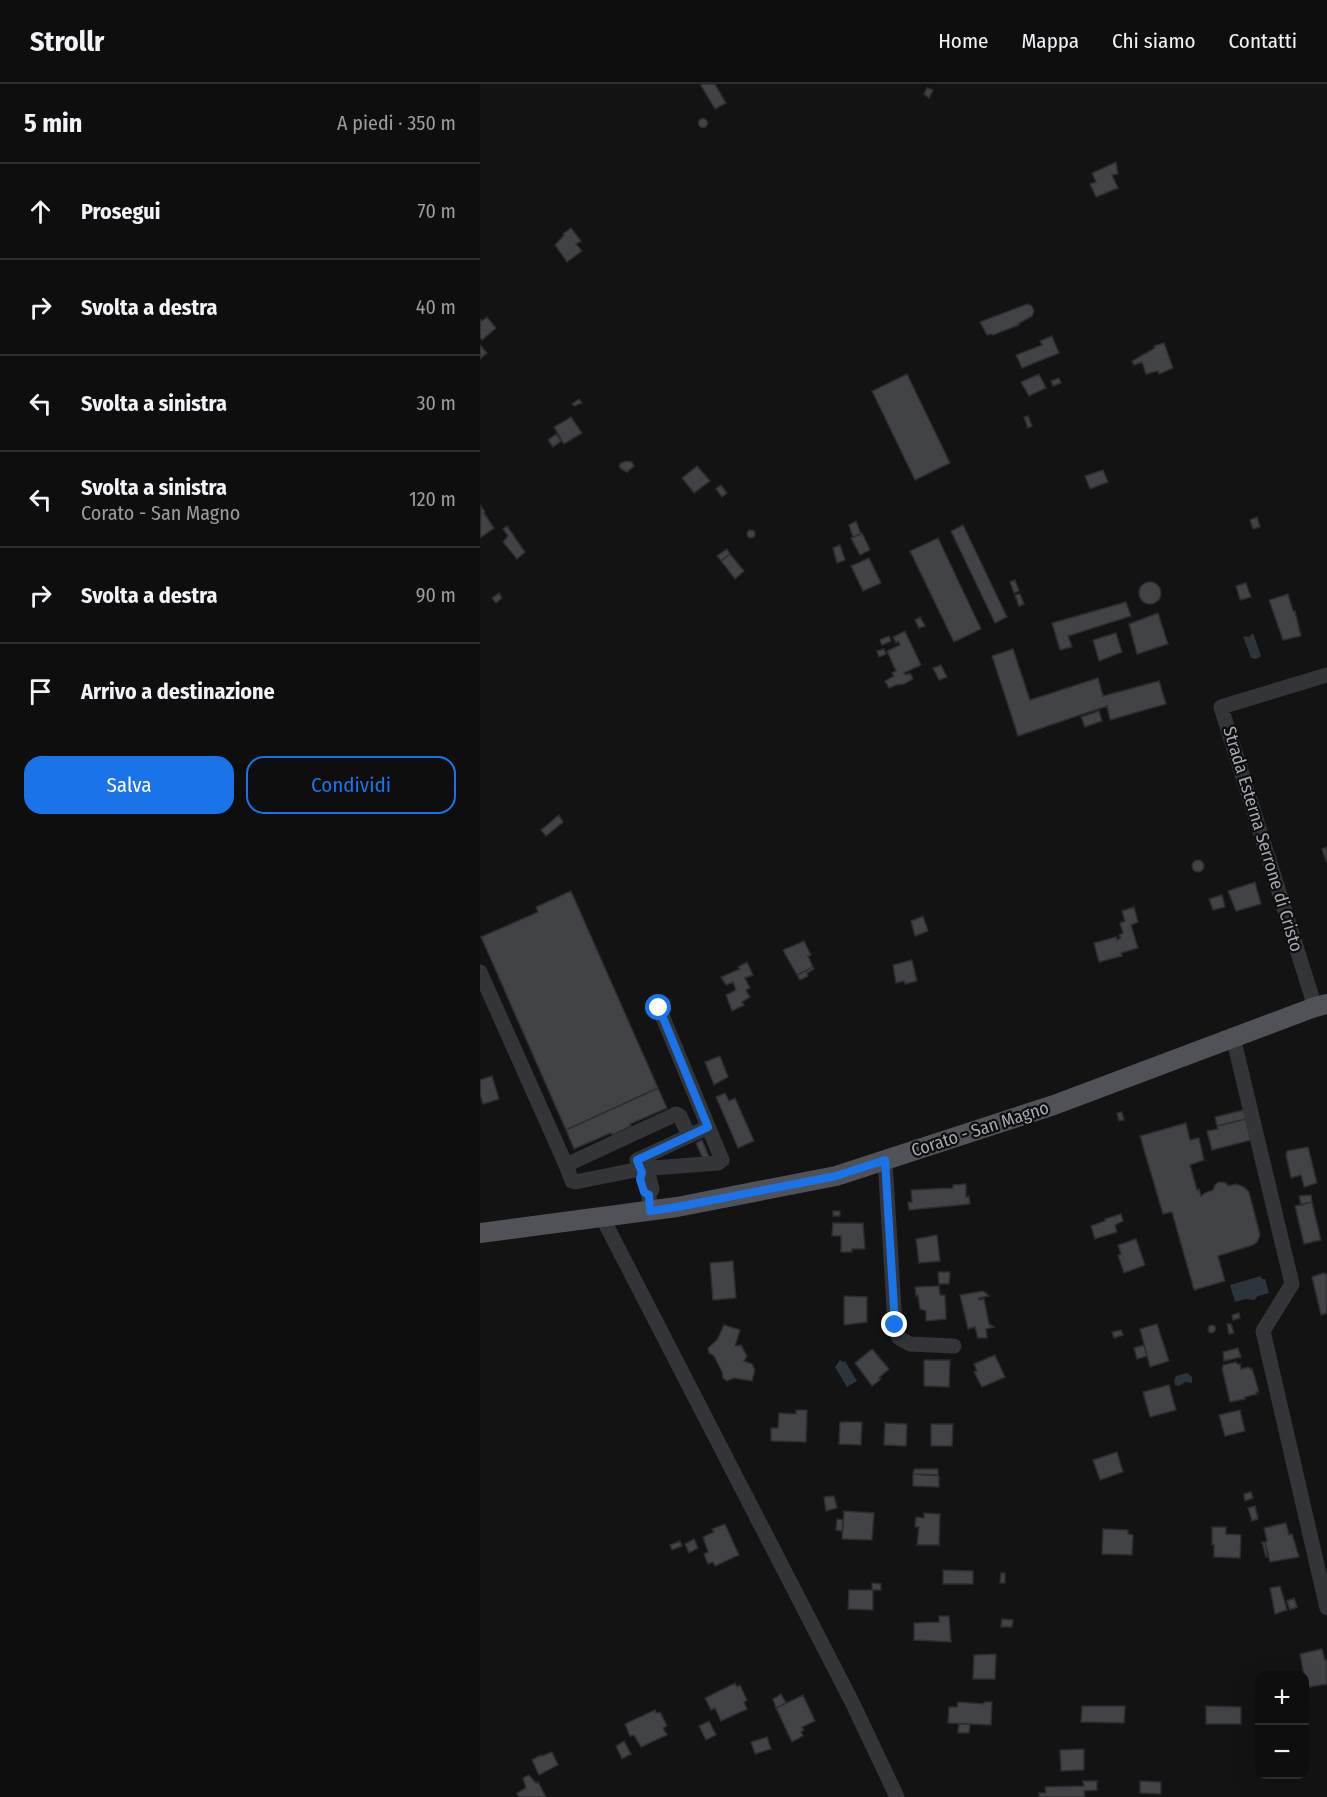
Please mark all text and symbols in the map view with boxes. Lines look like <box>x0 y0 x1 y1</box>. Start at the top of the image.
text: Strollr <box>30 25 104 58</box>
text: Home <box>938 28 988 54</box>
text: Mappa <box>1021 28 1079 54</box>
text: Chi siamo <box>1112 28 1196 54</box>
text: Contatti <box>1229 28 1297 54</box>
text: 5 min <box>24 108 82 139</box>
text: A piedi · 350 m <box>337 111 456 135</box>
icon: ahead <box>24 195 57 228</box>
text: Prosegui <box>81 198 160 225</box>
text: 70 m <box>418 199 456 223</box>
icon: right <box>24 291 57 324</box>
text: Svolta a destra <box>81 294 218 321</box>
text: 40 m <box>416 295 456 319</box>
icon: left <box>24 387 57 420</box>
text: Svolta a sinistra <box>81 390 227 417</box>
text: 30 m <box>416 391 456 415</box>
text: Svolta a sinistra <box>81 474 227 501</box>
icon: left <box>24 483 57 516</box>
text: 120 m <box>409 487 456 511</box>
text: Corato - San Magno <box>81 501 240 525</box>
icon: right <box>24 579 57 612</box>
text: Svolta a destra <box>81 582 218 609</box>
text: 90 m <box>416 583 456 607</box>
icon: arrive <box>24 675 57 708</box>
text: Arrivo a destinazione <box>81 678 275 705</box>
street label: Strada Esterna Serrone di Cristo <box>1218 724 1308 954</box>
button: Salva <box>24 756 234 814</box>
button: Condividi <box>246 756 456 814</box>
route start <box>645 994 671 1020</box>
street label: Corato - San Magno <box>908 1096 1052 1162</box>
route end <box>881 1311 907 1337</box>
map controls <box>1255 1671 1309 1779</box>
button: + <box>1255 1671 1309 1725</box>
button: − <box>1255 1725 1309 1779</box>

